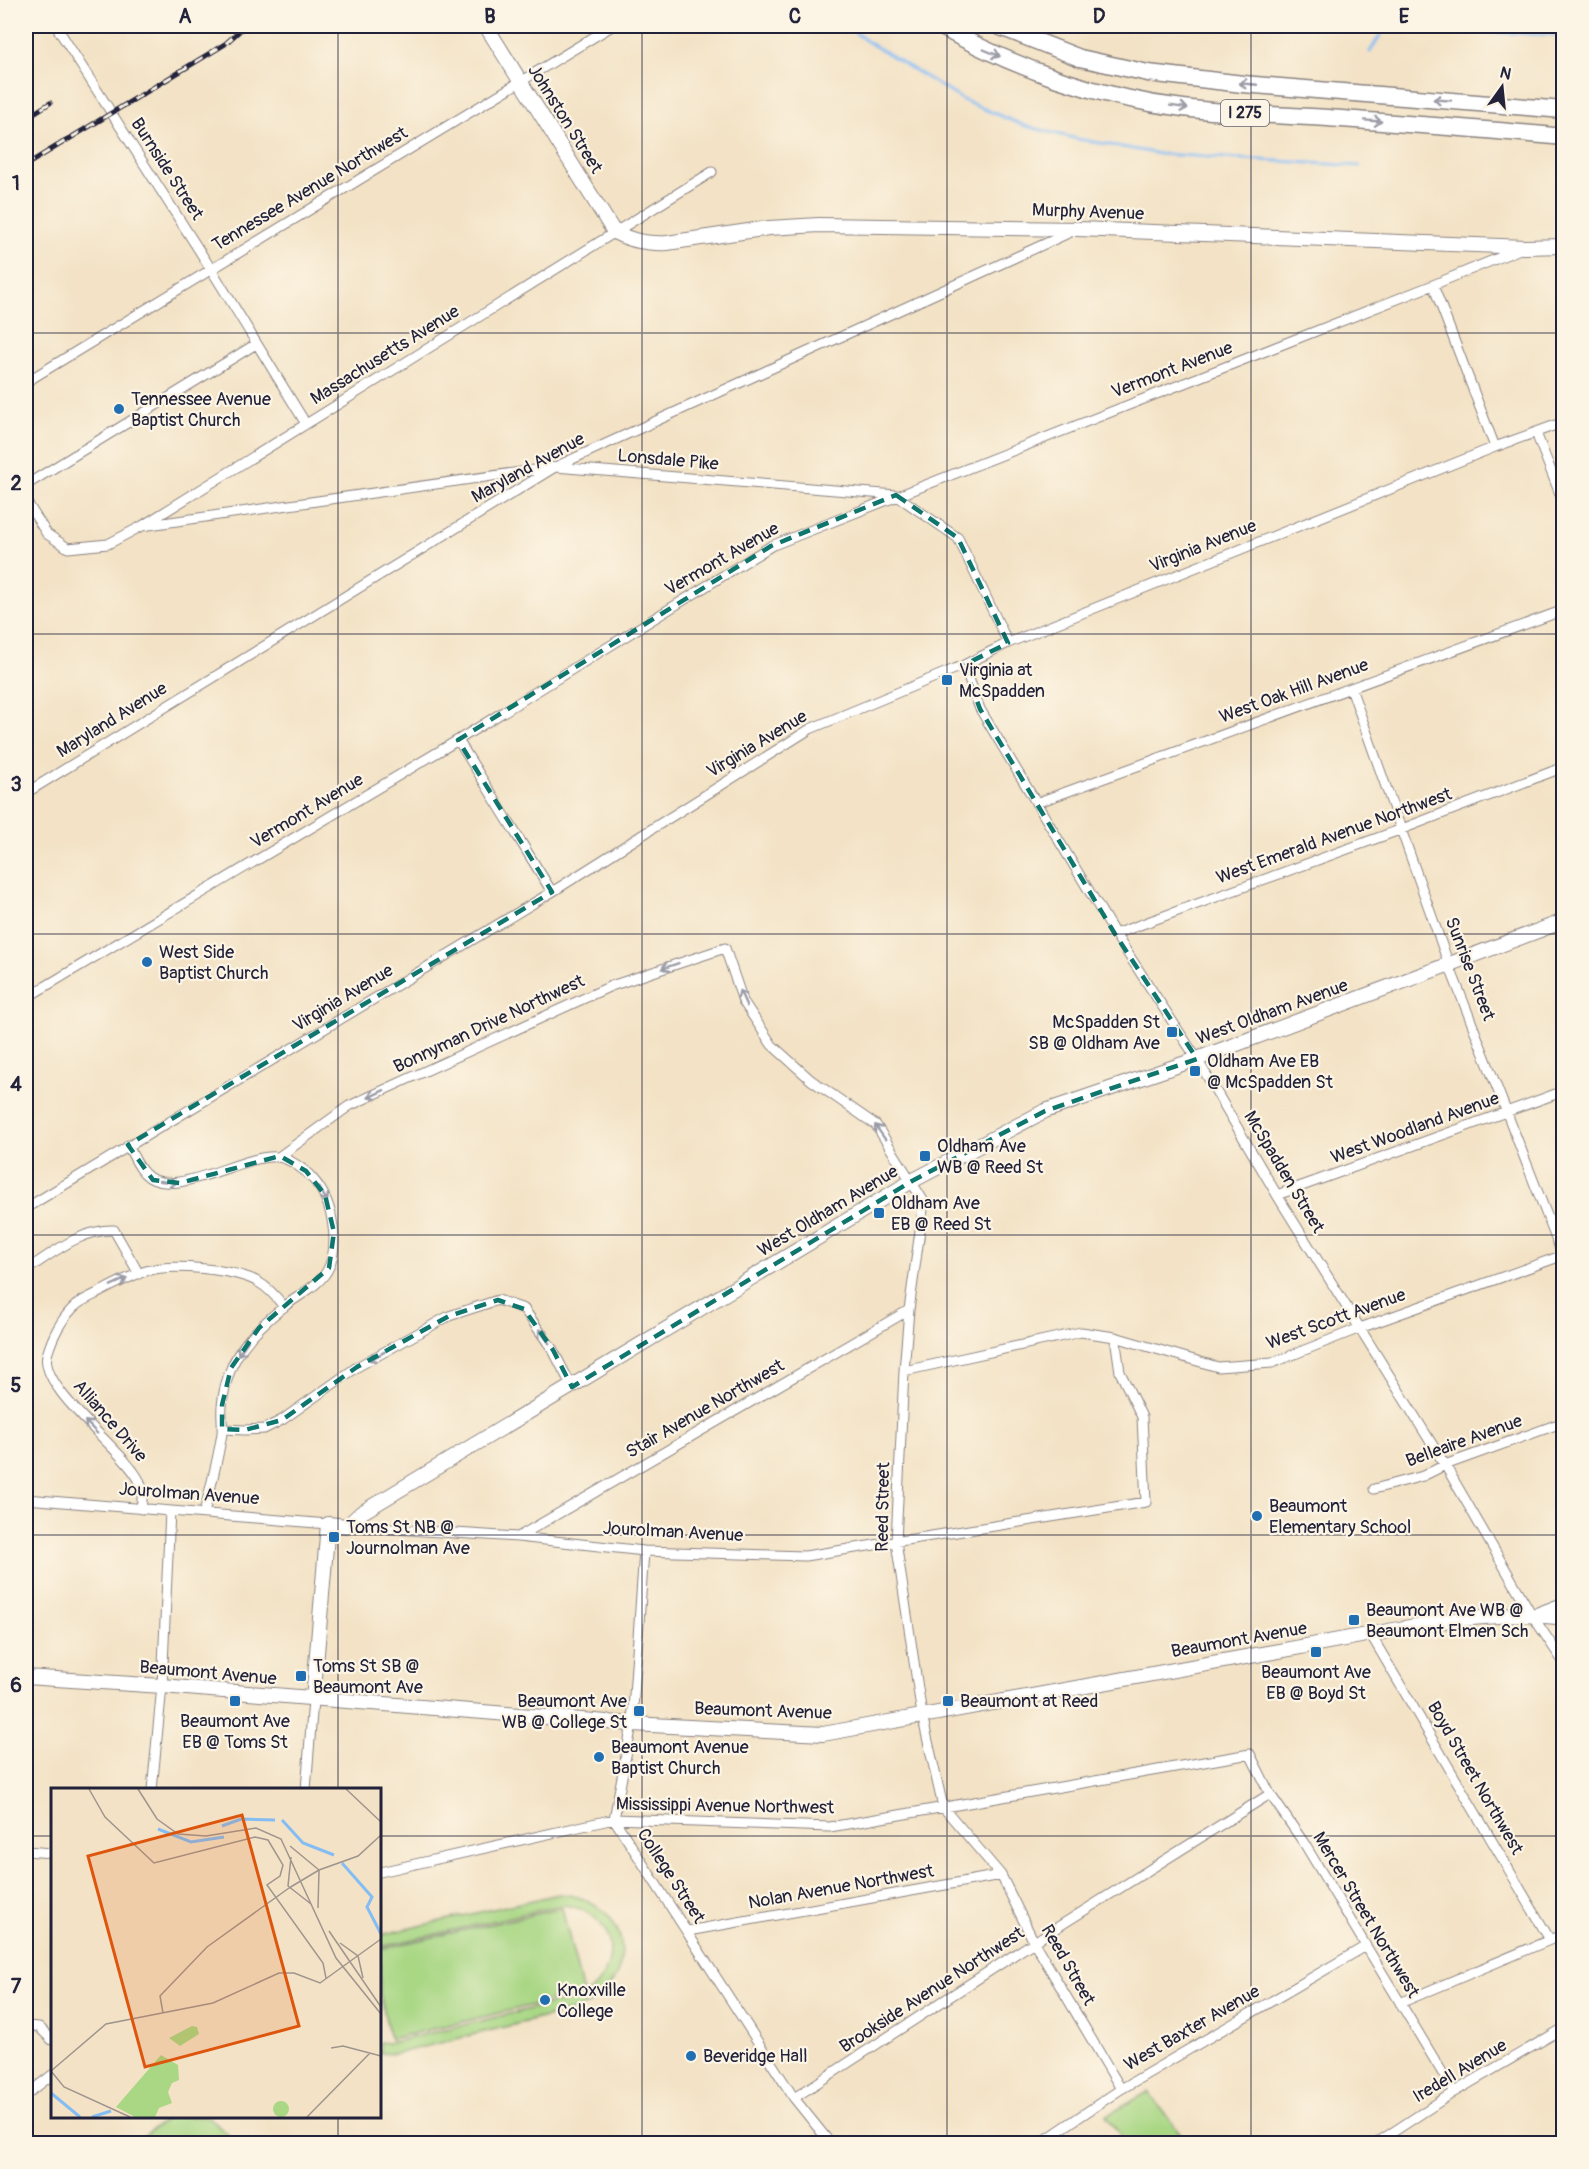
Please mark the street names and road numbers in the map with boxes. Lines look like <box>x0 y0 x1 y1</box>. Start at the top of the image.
street label: Johnston Street <box>522 60 608 178</box>
road number: I 275 <box>1221 100 1269 126</box>
street label: Burnside Street <box>125 114 209 225</box>
street label: Tennessee Avenue Northwest <box>208 121 413 257</box>
street label: Murphy Avenue <box>1031 199 1145 225</box>
street label: Massachusetts Avenue <box>306 300 464 410</box>
street label: Vermont Avenue <box>1108 336 1236 404</box>
street label: Maryland Avenue <box>467 427 589 509</box>
street label: Lonsdale Pike <box>617 444 720 476</box>
street label: Virginia Avenue <box>1146 514 1260 578</box>
street label: Vermont Avenue <box>661 517 783 601</box>
street label: West Oak Hill Avenue <box>1216 653 1372 729</box>
street label: Maryland Avenue <box>53 677 172 763</box>
street label: Virginia Avenue <box>702 705 812 783</box>
street label: Vermont Avenue <box>246 768 368 854</box>
street label: West Emerald Avenue Northwest <box>1213 782 1456 889</box>
street label: Sunrise Street <box>1440 914 1501 1025</box>
street label: Virginia Avenue <box>288 959 398 1037</box>
street label: Bonnyman Drive Northwest <box>390 969 589 1078</box>
street label: West Oldham Avenue <box>1193 974 1351 1050</box>
street label: West Woodland Avenue <box>1328 1087 1502 1169</box>
street label: McSpadden Street <box>1238 1107 1330 1238</box>
street label: West Oldham Avenue <box>753 1160 903 1262</box>
street label: West Scott Avenue <box>1263 1283 1409 1355</box>
street label: Stair Avenue Northwest <box>622 1354 789 1464</box>
street label: Alliance Drive <box>68 1375 152 1467</box>
street label: Belleaire Avenue <box>1403 1409 1525 1473</box>
street label: Reed Street <box>871 1461 895 1552</box>
street label: Jourolman Avenue <box>118 1478 260 1510</box>
street label: Jourolman Avenue <box>602 1517 744 1547</box>
street label: Beaumont Avenue <box>1169 1617 1309 1663</box>
street label: Beaumont Avenue <box>138 1656 278 1690</box>
street label: Beaumont Avenue <box>694 1697 832 1725</box>
street label: Boyd Street Northwest <box>1422 1697 1529 1859</box>
street label: Mississippi Avenue Northwest <box>616 1793 835 1819</box>
street label: College Street <box>632 1824 711 1929</box>
street label: Mercer Street Northwest <box>1307 1828 1425 2003</box>
street label: Nolan Avenue Northwest <box>747 1859 936 1915</box>
street label: Reed Street <box>1036 1920 1101 2010</box>
street label: Brookside Avenue Northwest <box>835 1921 1029 2058</box>
street label: West Baxter Avenue <box>1120 1980 1264 2076</box>
street label: Iredell Avenue <box>1409 2034 1511 2108</box>

